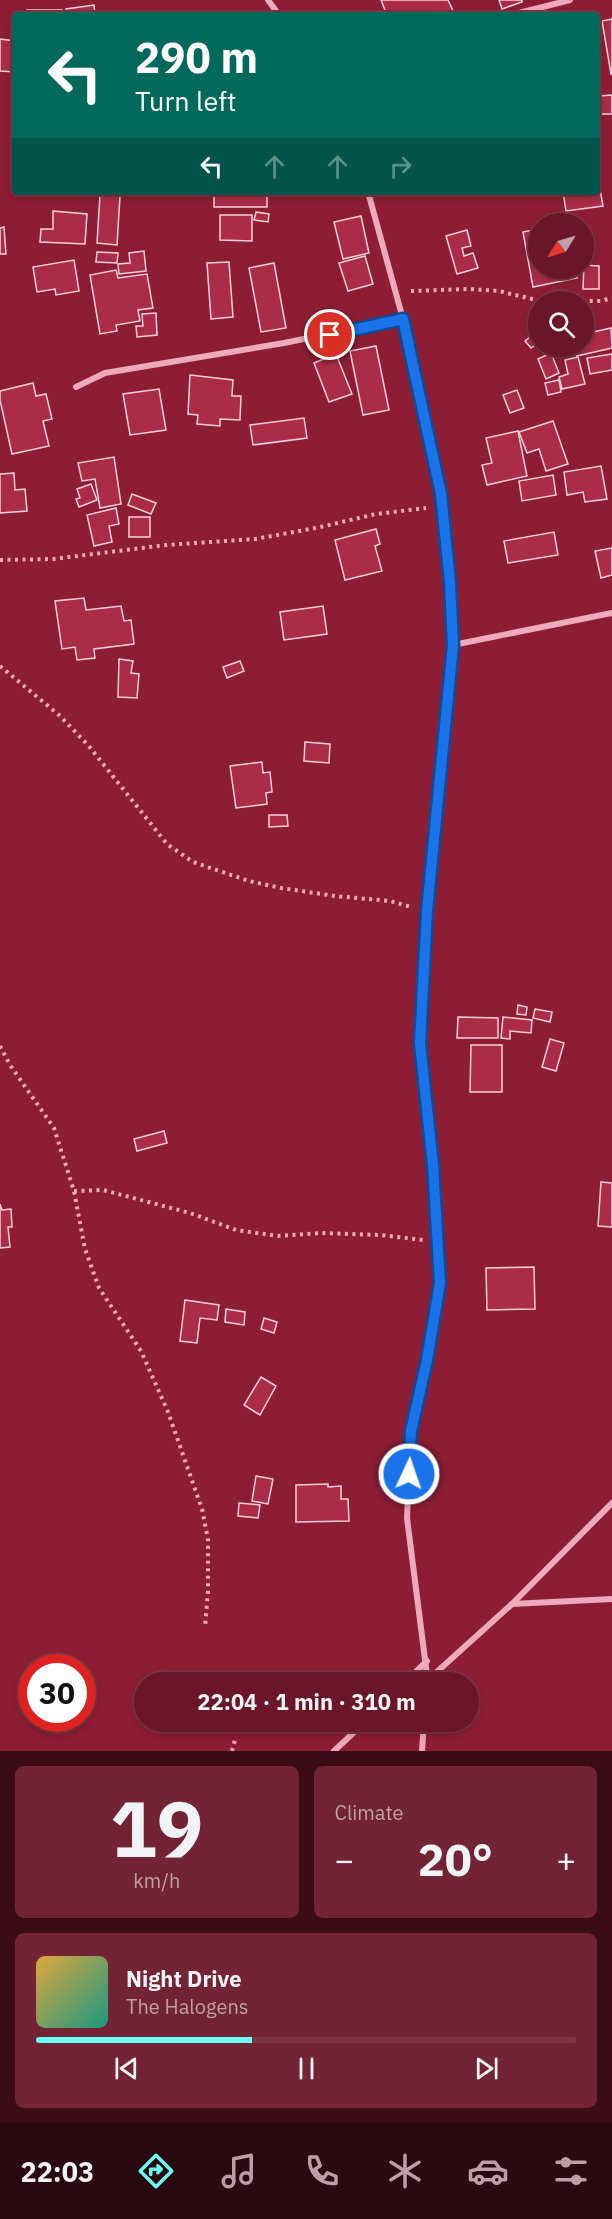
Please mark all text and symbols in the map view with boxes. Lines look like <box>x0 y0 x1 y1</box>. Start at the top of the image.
text: 290 m <box>135 30 258 85</box>
icon: left <box>36 36 114 114</box>
text: Turn left <box>135 83 236 118</box>
icon: left <box>195 150 228 183</box>
icon: ahead <box>258 150 291 183</box>
icon: ahead <box>321 150 354 183</box>
icon: right <box>384 150 417 183</box>
north arrow <box>528 213 594 279</box>
map controls <box>528 213 594 357</box>
button: search <box>528 291 594 357</box>
pin <box>304 309 355 360</box>
icon: arrive <box>313 318 346 351</box>
position arrow <box>377 1442 441 1506</box>
speed limit sign: 30 <box>18 1654 96 1732</box>
text: 22:04 · 1 min · 310 m <box>197 1687 416 1716</box>
text: 19 <box>110 1777 204 1878</box>
text: Climate <box>335 1799 403 1826</box>
text: 20° <box>418 1830 493 1888</box>
text: − <box>335 1838 354 1881</box>
text: + <box>556 1838 576 1881</box>
text: km/h <box>133 1867 180 1894</box>
text: Night Drive <box>126 1964 242 1993</box>
text: The Halogens <box>126 1993 248 2020</box>
icon: previous <box>110 2052 143 2085</box>
icon: pause <box>290 2052 323 2085</box>
icon: next <box>470 2052 503 2085</box>
icon: directions <box>135 2150 177 2192</box>
icon: music <box>218 2150 260 2192</box>
icon: phone <box>301 2150 343 2192</box>
icon: climate <box>384 2150 426 2192</box>
icon: car <box>467 2150 509 2192</box>
icon: filters <box>550 2150 592 2192</box>
text: 22:03 <box>20 2154 94 2189</box>

